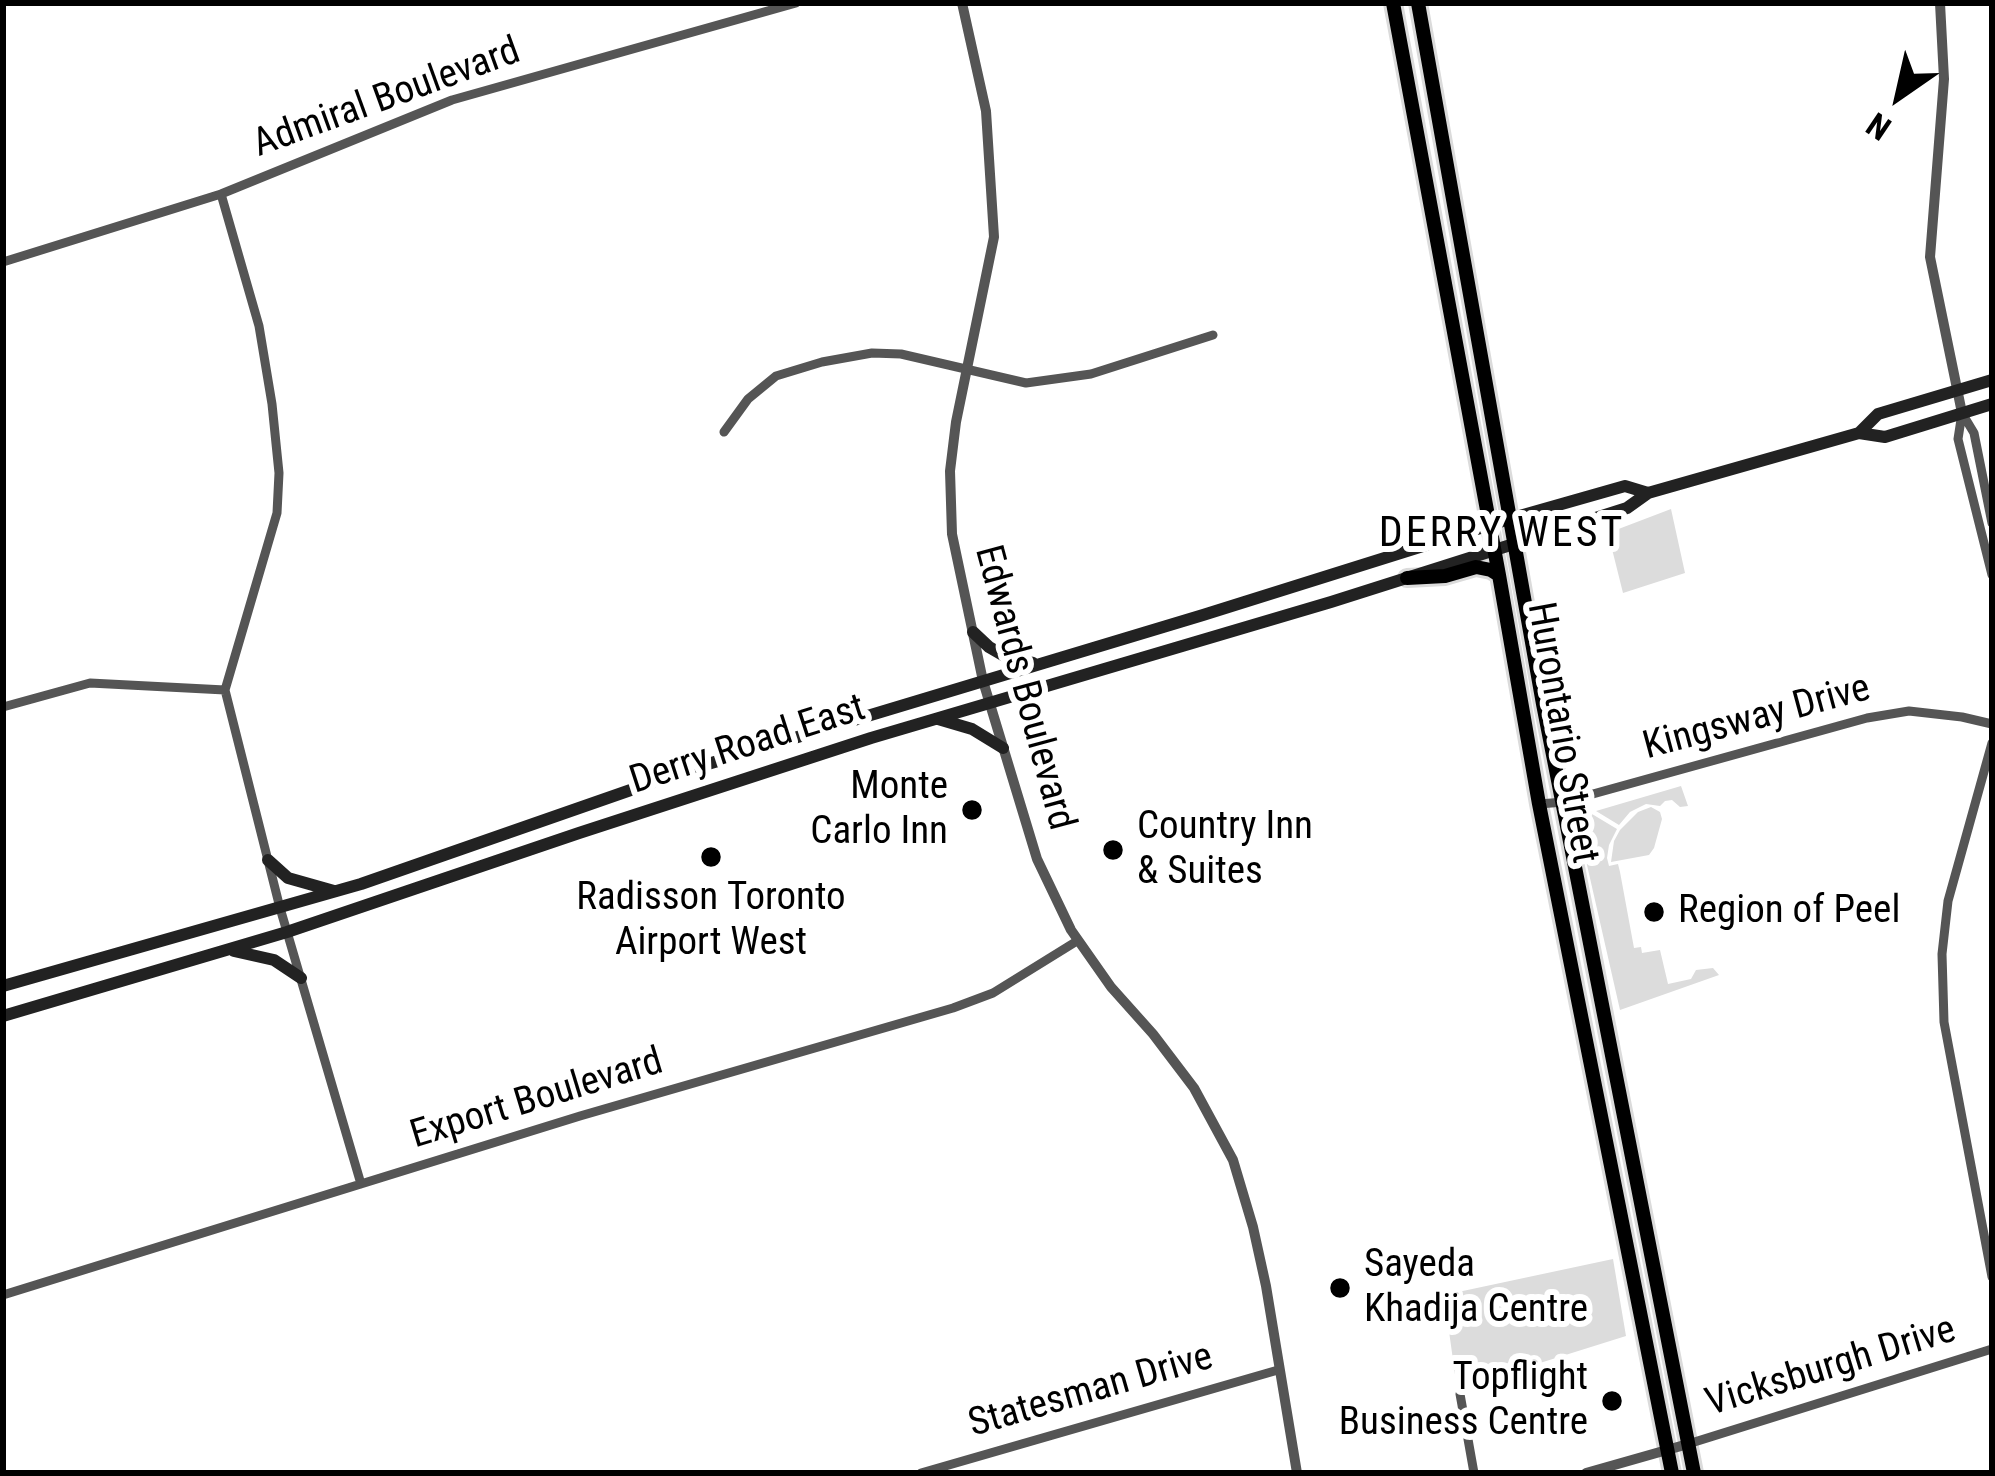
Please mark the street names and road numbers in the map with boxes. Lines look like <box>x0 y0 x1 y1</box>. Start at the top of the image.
street label: Admiral Boulevard <box>247 29 527 169</box>
street label: Edwards Boulevard <box>963 541 1083 835</box>
street label: Hurontario Street <box>1515 599 1607 867</box>
street label: Kingsway Drive <box>1638 666 1876 772</box>
street label: Derry Road East <box>625 686 871 806</box>
street label: Export Boulevard <box>405 1039 669 1161</box>
street label: Vicksburgh Drive <box>1700 1308 1962 1428</box>
street label: Statesman Drive <box>964 1335 1218 1449</box>

